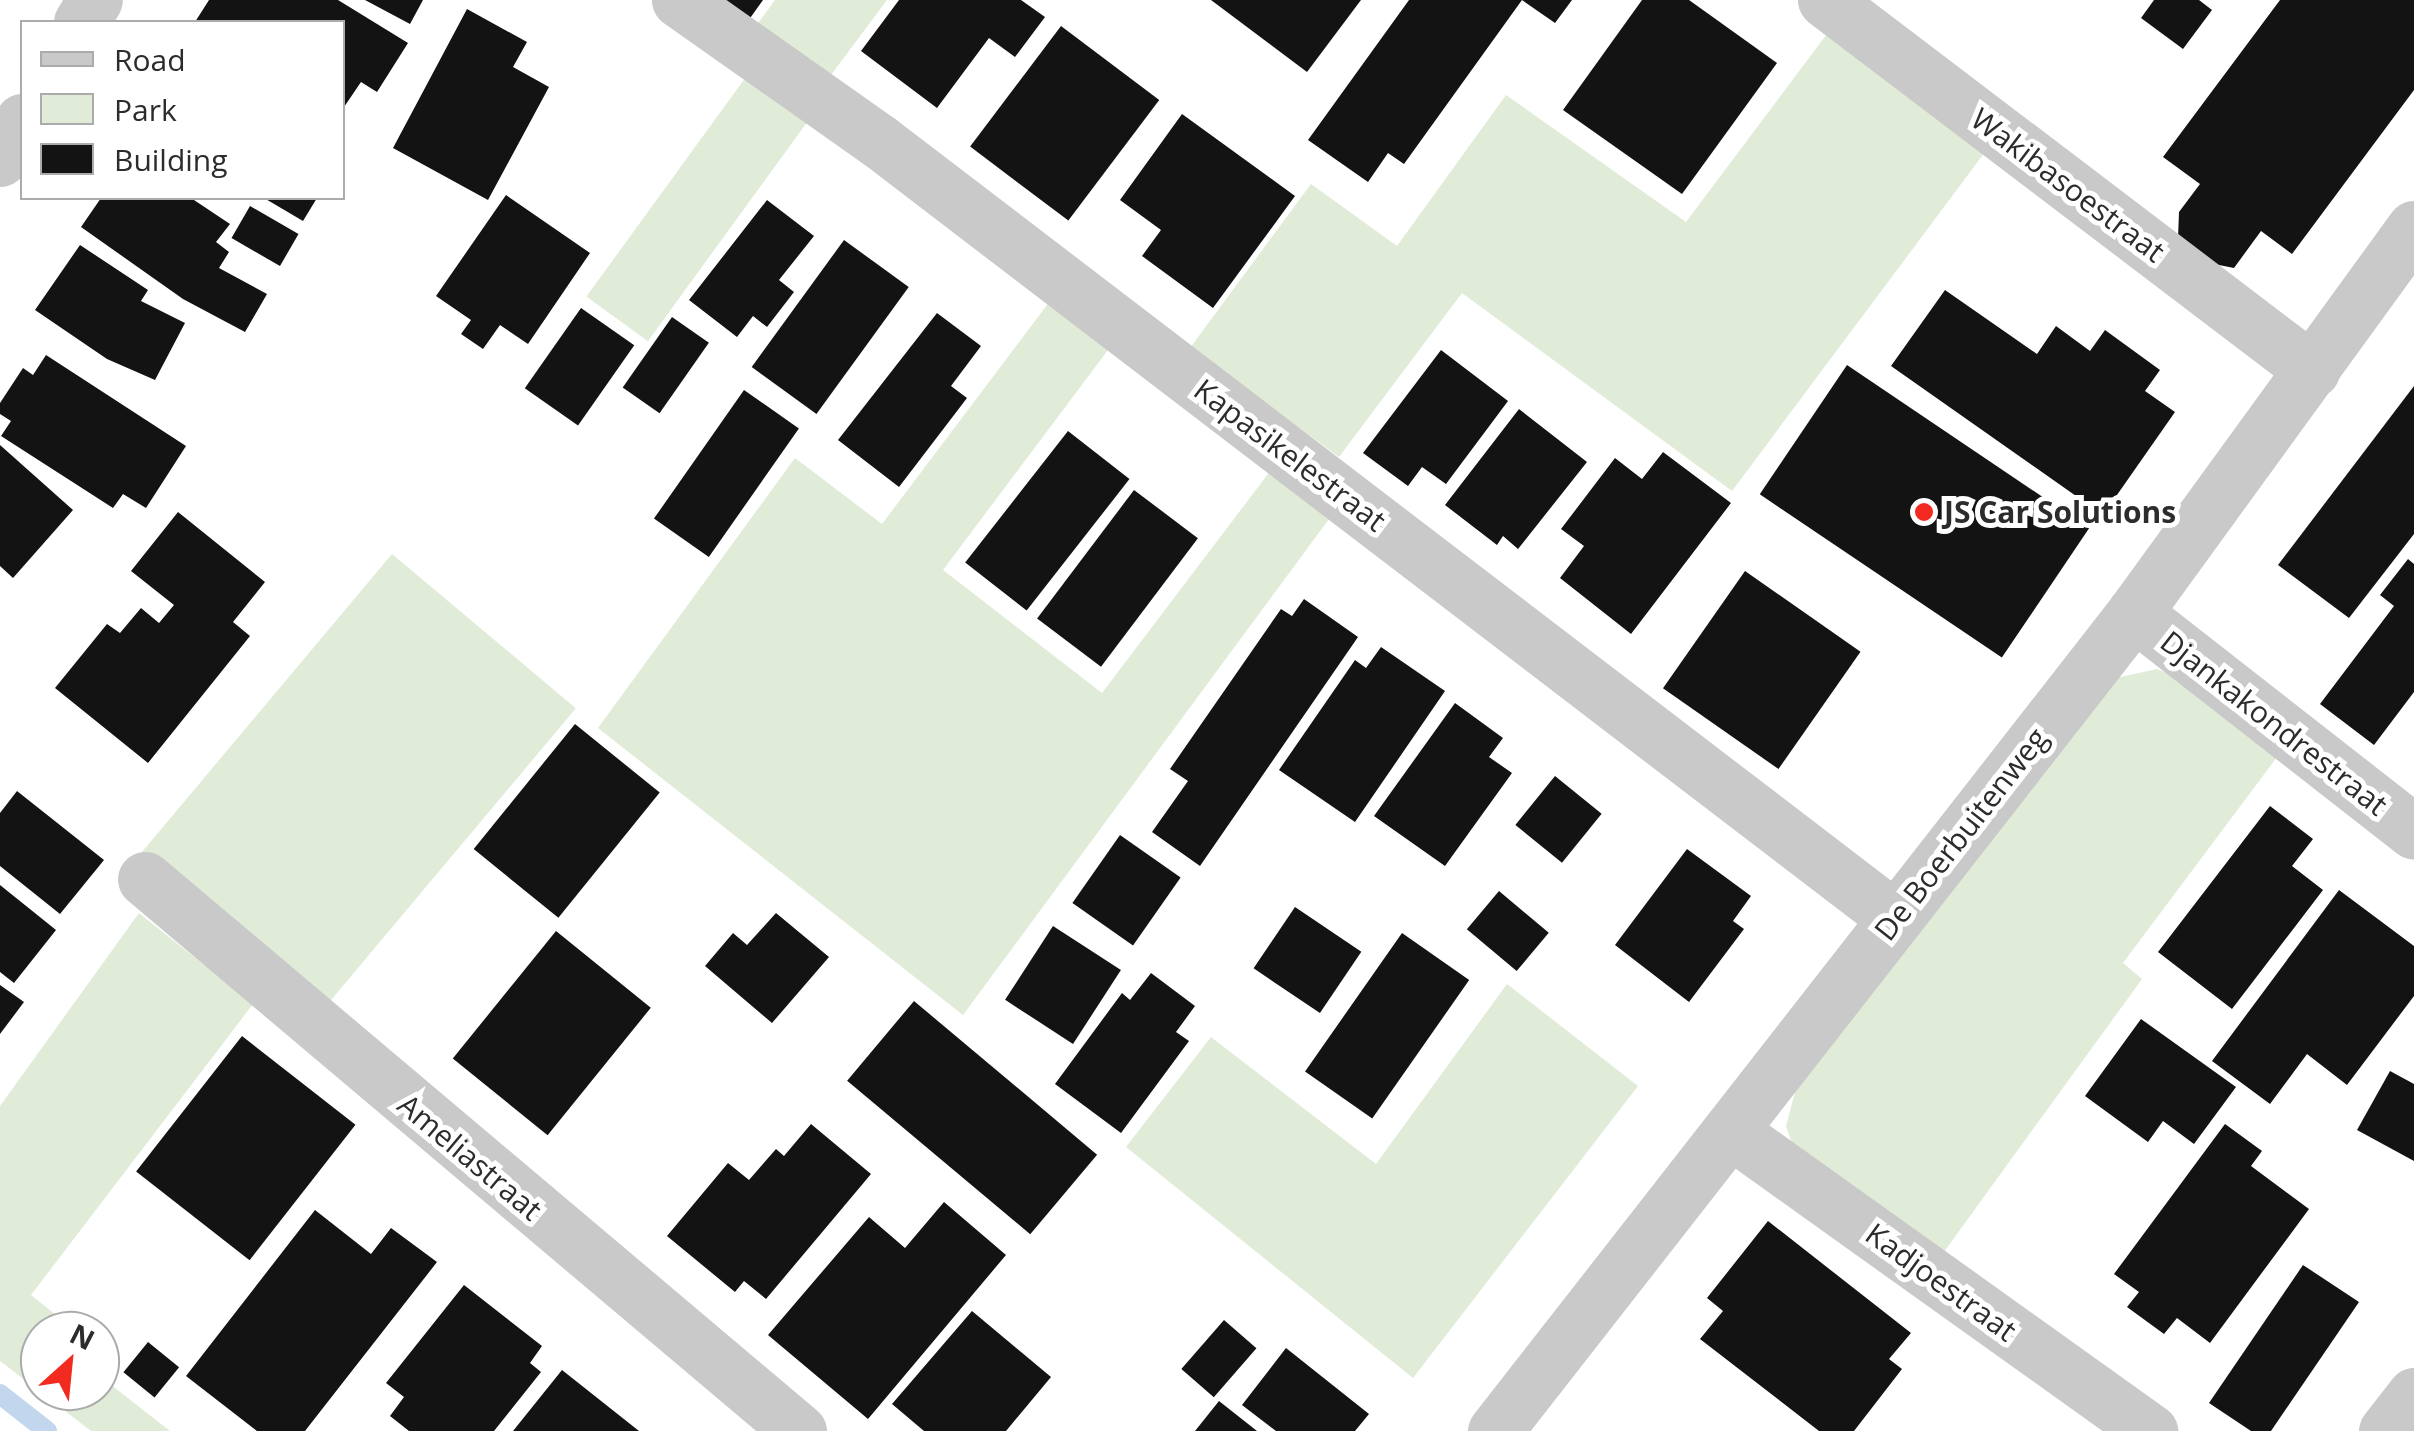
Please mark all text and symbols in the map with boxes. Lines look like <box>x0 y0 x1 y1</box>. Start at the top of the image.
legend <box>20 20 345 200</box>
text: Road <box>114 39 186 80</box>
text: Park <box>114 89 177 130</box>
street label: Wakibasoestraat <box>1964 100 2172 270</box>
text: Building <box>114 139 228 180</box>
street label: Kapasikelestraat <box>1187 371 1393 539</box>
place label: JS Car Solutions <box>1944 494 2176 530</box>
marker: JS Car Solutions <box>1913 501 1935 523</box>
street label: Djankakondrestraat <box>2153 623 2395 823</box>
street label: De Boerbuitenweg <box>1867 721 2055 947</box>
street label: Ameliastraat <box>391 1086 549 1228</box>
street label: Kadjoestraat <box>1859 1215 2023 1349</box>
north arrow <box>20 1311 120 1411</box>
text: N <box>64 1314 101 1358</box>

